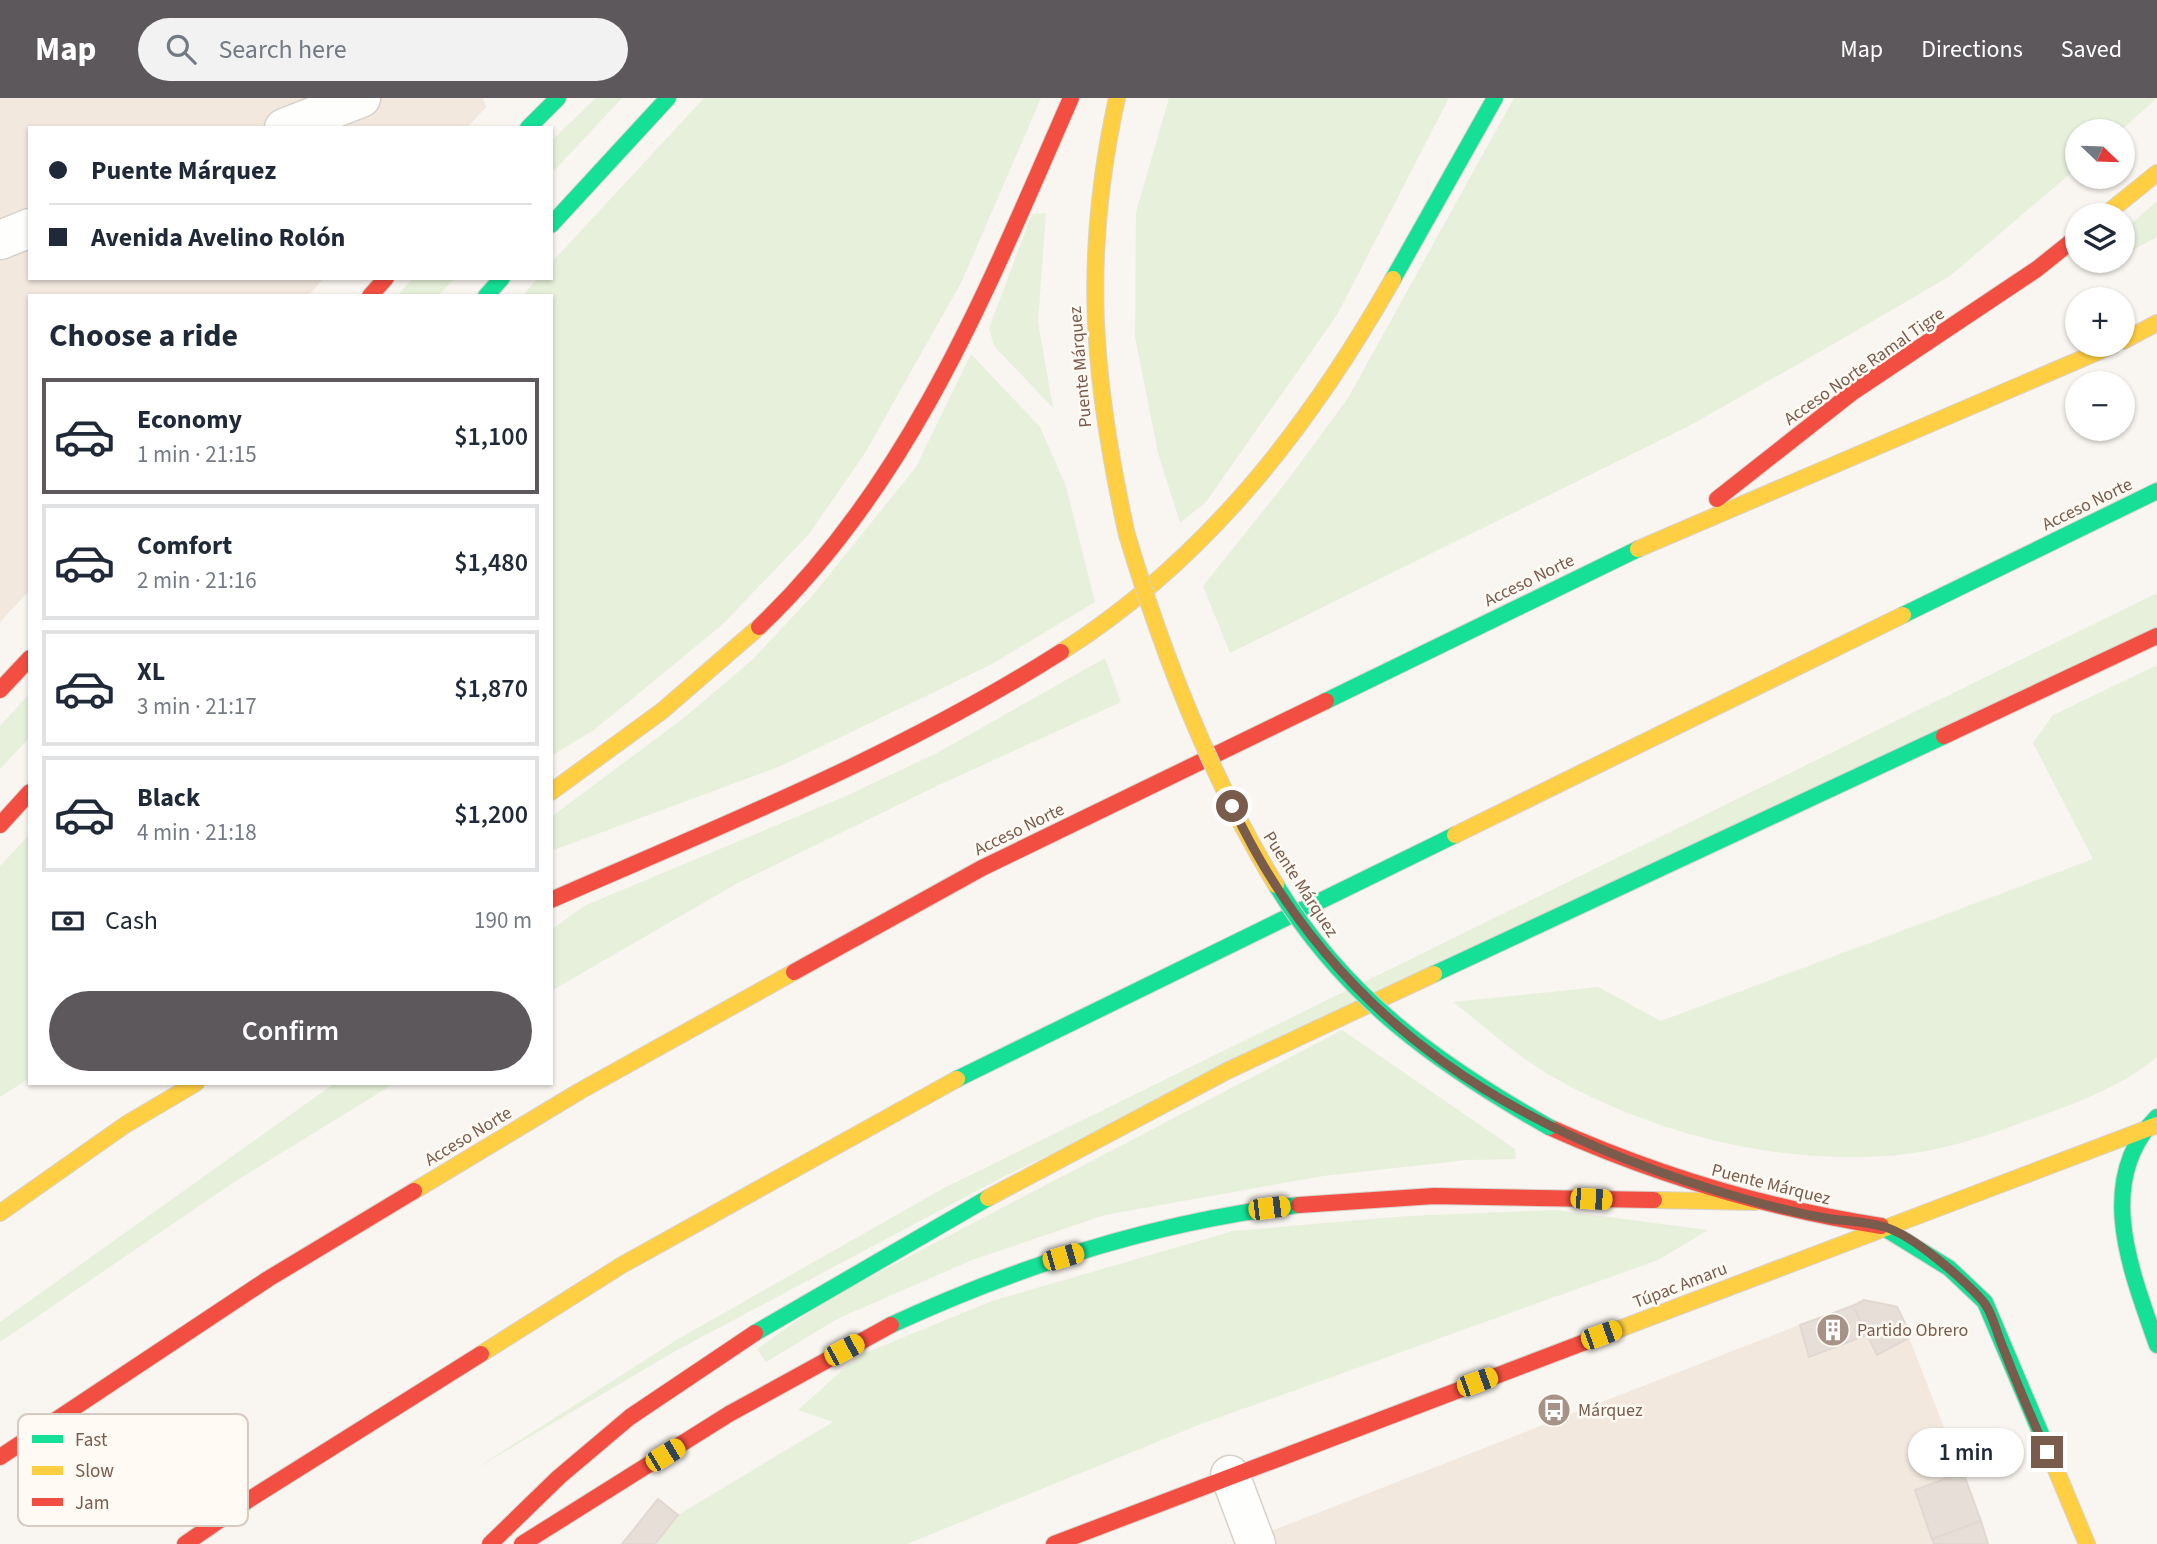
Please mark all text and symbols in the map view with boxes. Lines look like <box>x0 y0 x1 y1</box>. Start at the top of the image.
search box <box>138 18 628 81</box>
text: Map <box>35 26 96 73</box>
icon: search <box>162 30 200 68</box>
text: Search here <box>218 31 347 68</box>
text: Map <box>1840 32 1883 67</box>
text: Directions <box>1921 32 2023 67</box>
text: Saved <box>2061 32 2122 67</box>
north arrow <box>2065 119 2135 189</box>
map controls <box>2065 119 2135 441</box>
text: Puente Márquez <box>91 152 276 189</box>
button: layers <box>2065 203 2135 273</box>
text: Avenida Avelino Rolón <box>91 219 345 256</box>
button: + <box>2065 287 2135 357</box>
street label: Acceso Norte Ramal Tigre <box>1779 301 1950 431</box>
street label: Puente Márquez <box>1063 305 1098 429</box>
text: Choose a ride <box>49 313 238 359</box>
button: − <box>2065 371 2135 441</box>
text: Economy <box>137 401 242 438</box>
icon: car <box>53 405 116 468</box>
text: $1,100 <box>454 418 528 455</box>
text: 1 min · 21:15 <box>137 438 257 471</box>
street label: Acceso Norte <box>2038 472 2137 537</box>
text: Comfort <box>137 527 232 564</box>
icon: car <box>53 531 116 594</box>
text: $1,480 <box>454 544 528 581</box>
street label: Acceso Norte <box>1480 548 1579 613</box>
text: 2 min · 21:16 <box>137 564 257 597</box>
text: XL <box>137 653 165 690</box>
icon: car <box>53 657 116 720</box>
text: $1,870 <box>454 670 528 707</box>
text: 3 min · 21:17 <box>137 690 257 723</box>
text: Black <box>137 779 200 816</box>
icon: car <box>53 783 116 846</box>
route start <box>1216 790 1248 822</box>
text: $1,200 <box>454 796 528 833</box>
street label: Acceso Norte <box>970 797 1069 862</box>
text: 4 min · 21:18 <box>137 816 257 849</box>
street label: Puente Márquez <box>1257 826 1344 942</box>
icon: cash <box>49 902 87 940</box>
text: Cash <box>105 902 158 939</box>
text: 190 m <box>474 904 532 937</box>
button: Confirm <box>49 991 532 1071</box>
street label: Acceso Norte <box>420 1101 517 1172</box>
street label: Puente Márquez <box>1709 1158 1833 1211</box>
car <box>1570 1187 1613 1211</box>
car <box>1247 1195 1292 1221</box>
car <box>1040 1241 1087 1273</box>
street label: Túpac Amaru <box>1629 1256 1731 1315</box>
building icon: Partido Obrero <box>1814 1311 1852 1349</box>
car <box>1578 1318 1625 1352</box>
place label: Partido Obrero <box>1857 1318 1968 1343</box>
car <box>821 1331 868 1369</box>
car <box>1454 1365 1501 1399</box>
bus stop icon: Márquez <box>1535 1391 1573 1429</box>
place label: Márquez <box>1578 1398 1643 1423</box>
legend <box>18 1414 248 1526</box>
text: Fast <box>75 1427 108 1454</box>
callout: 1 min <box>1907 1428 2022 1476</box>
car <box>642 1435 689 1475</box>
text: 1 min <box>1939 1436 1993 1469</box>
route end <box>2031 1436 2063 1468</box>
text: Slow <box>75 1458 114 1485</box>
text: Jam <box>75 1490 109 1517</box>

